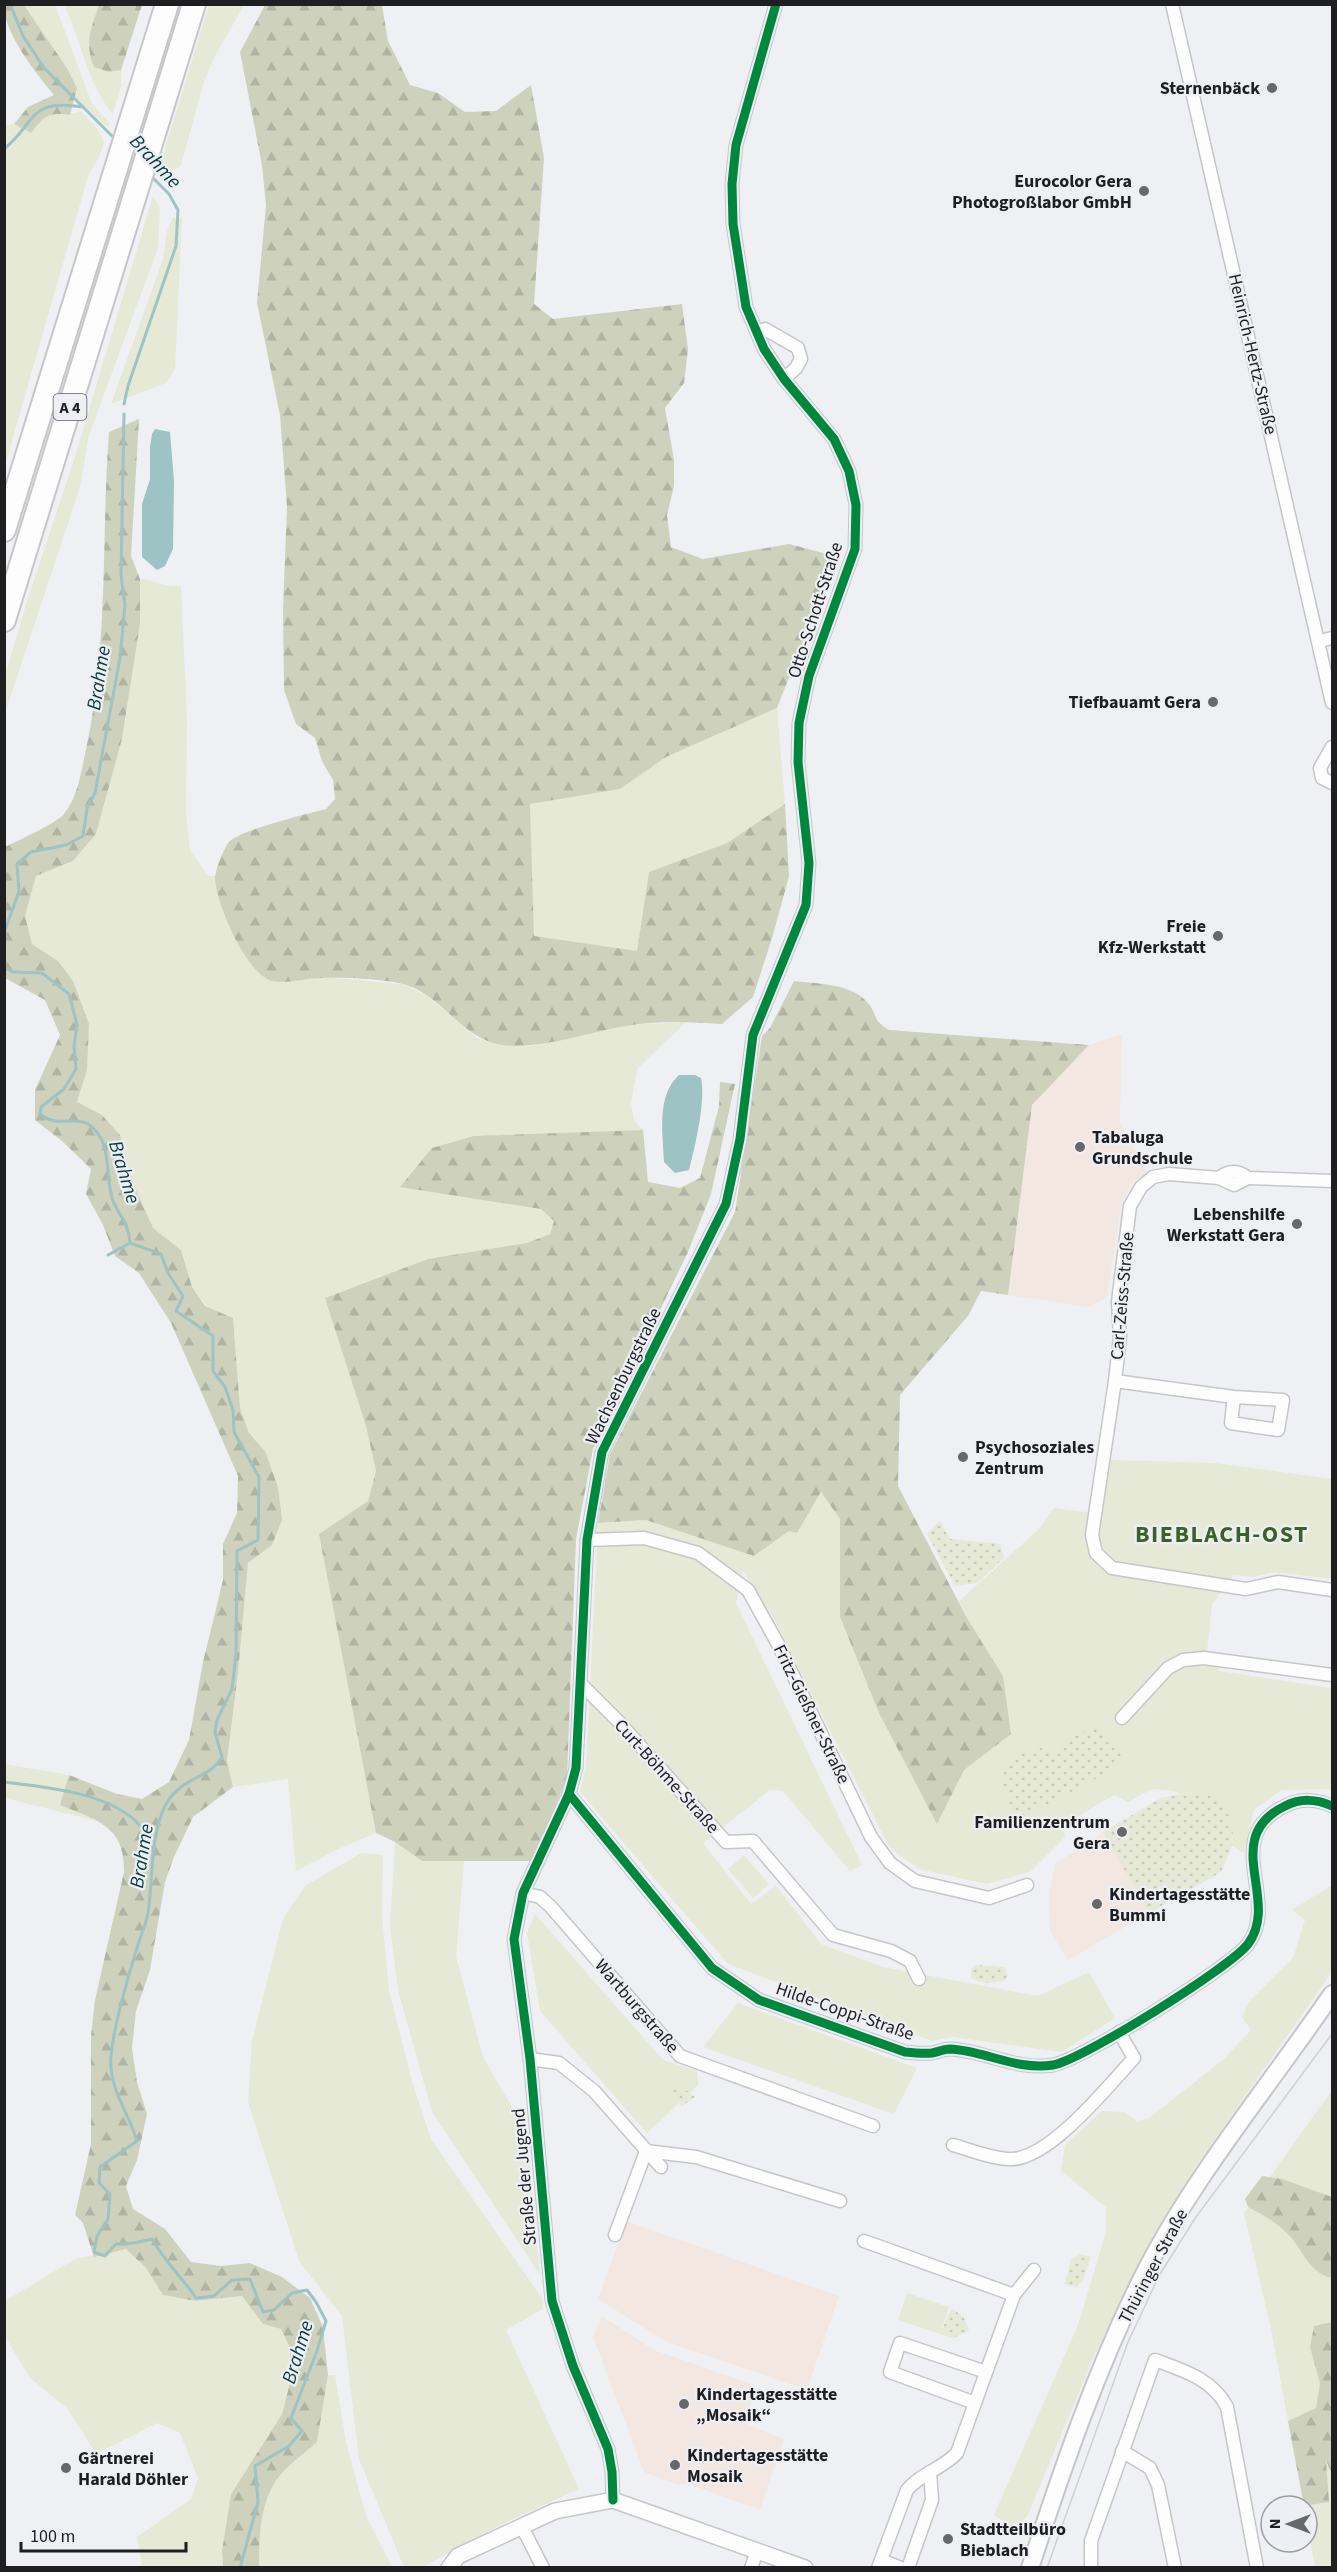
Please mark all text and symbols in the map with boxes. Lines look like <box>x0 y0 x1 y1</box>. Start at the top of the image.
place label: Sternenbäck <box>1160 76 1260 101</box>
marker: Sternenbäck <box>1265 81 1279 95</box>
water label: Brahme <box>123 128 188 195</box>
place label: Eurocolor Gera Photogroßlabor GmbH <box>952 169 1132 215</box>
marker: Eurocolor Gera Photogroßlabor GmbH <box>1137 184 1151 198</box>
street label: Heinrich-Hertz-Straße <box>1222 271 1283 437</box>
road number: A 4 <box>54 394 86 420</box>
street label: Otto-Schott-Straße <box>782 539 849 681</box>
water label: Brahme <box>80 644 118 712</box>
place label: Tiefbauamt Gera <box>1068 690 1201 715</box>
marker: Tiefbauamt Gera <box>1206 695 1220 709</box>
place label: Freie Kfz-Werkstatt <box>1098 914 1206 960</box>
marker: Freie Kfz-Werkstatt <box>1211 929 1225 943</box>
place label: Tabaluga Grundschule <box>1092 1125 1193 1171</box>
water label: Brahme <box>101 1137 147 1207</box>
marker: Tabaluga Grundschule <box>1073 1140 1087 1154</box>
place label: Lebenshilfe Werkstatt Gera <box>1167 1202 1285 1248</box>
marker: Lebenshilfe Werkstatt Gera <box>1290 1217 1304 1231</box>
street label: Carl-Zeiss-Straße <box>1104 1231 1141 1361</box>
street label: Wachsenburgstraße <box>579 1303 667 1449</box>
place label: Psychosoziales Zentrum <box>975 1435 1094 1481</box>
marker: Psychosoziales Zentrum <box>956 1450 970 1464</box>
district label: BIEBLACH-OST <box>1135 1517 1309 1552</box>
street label: Fritz-Gießner-Straße <box>767 1640 856 1788</box>
street label: Curt-Böhme-Straße <box>608 1714 725 1839</box>
place label: Familienzentrum Gera <box>974 1810 1110 1856</box>
water label: Brahme <box>123 1822 161 1890</box>
marker: Familienzentrum Gera <box>1115 1825 1129 1839</box>
place label: Kindertagesstätte Bummi <box>1109 1882 1250 1928</box>
marker: Kindertagesstätte Bummi <box>1090 1897 1104 1911</box>
street label: Wartburgstraße <box>589 1954 685 2059</box>
street label: Hilde-Coppi-Straße <box>772 1976 917 2047</box>
street label: Straße der Jugend <box>506 2107 543 2247</box>
street label: Thüringer Straße <box>1113 2204 1194 2328</box>
water label: Brahme <box>275 2317 321 2387</box>
place label: Kindertagesstätte „Mosaik“ <box>696 2382 837 2428</box>
marker: Kindertagesstätte „Mosaik“ <box>677 2397 691 2411</box>
place label: Kindertagesstätte Mosaik <box>687 2443 828 2489</box>
place label: Gärtnerei Harald Döhler <box>78 2446 189 2492</box>
marker: Kindertagesstätte Mosaik <box>668 2458 682 2472</box>
marker: Gärtnerei Harald Döhler <box>59 2461 73 2475</box>
north arrow <box>1259 2494 1319 2554</box>
scale bar <box>21 2515 186 2553</box>
place label: Stadtteilbüro Bieblach <box>960 2517 1066 2563</box>
text: N <box>1264 2519 1286 2529</box>
text: 100 m <box>30 2524 75 2549</box>
marker: Stadtteilbüro Bieblach <box>941 2532 955 2546</box>

